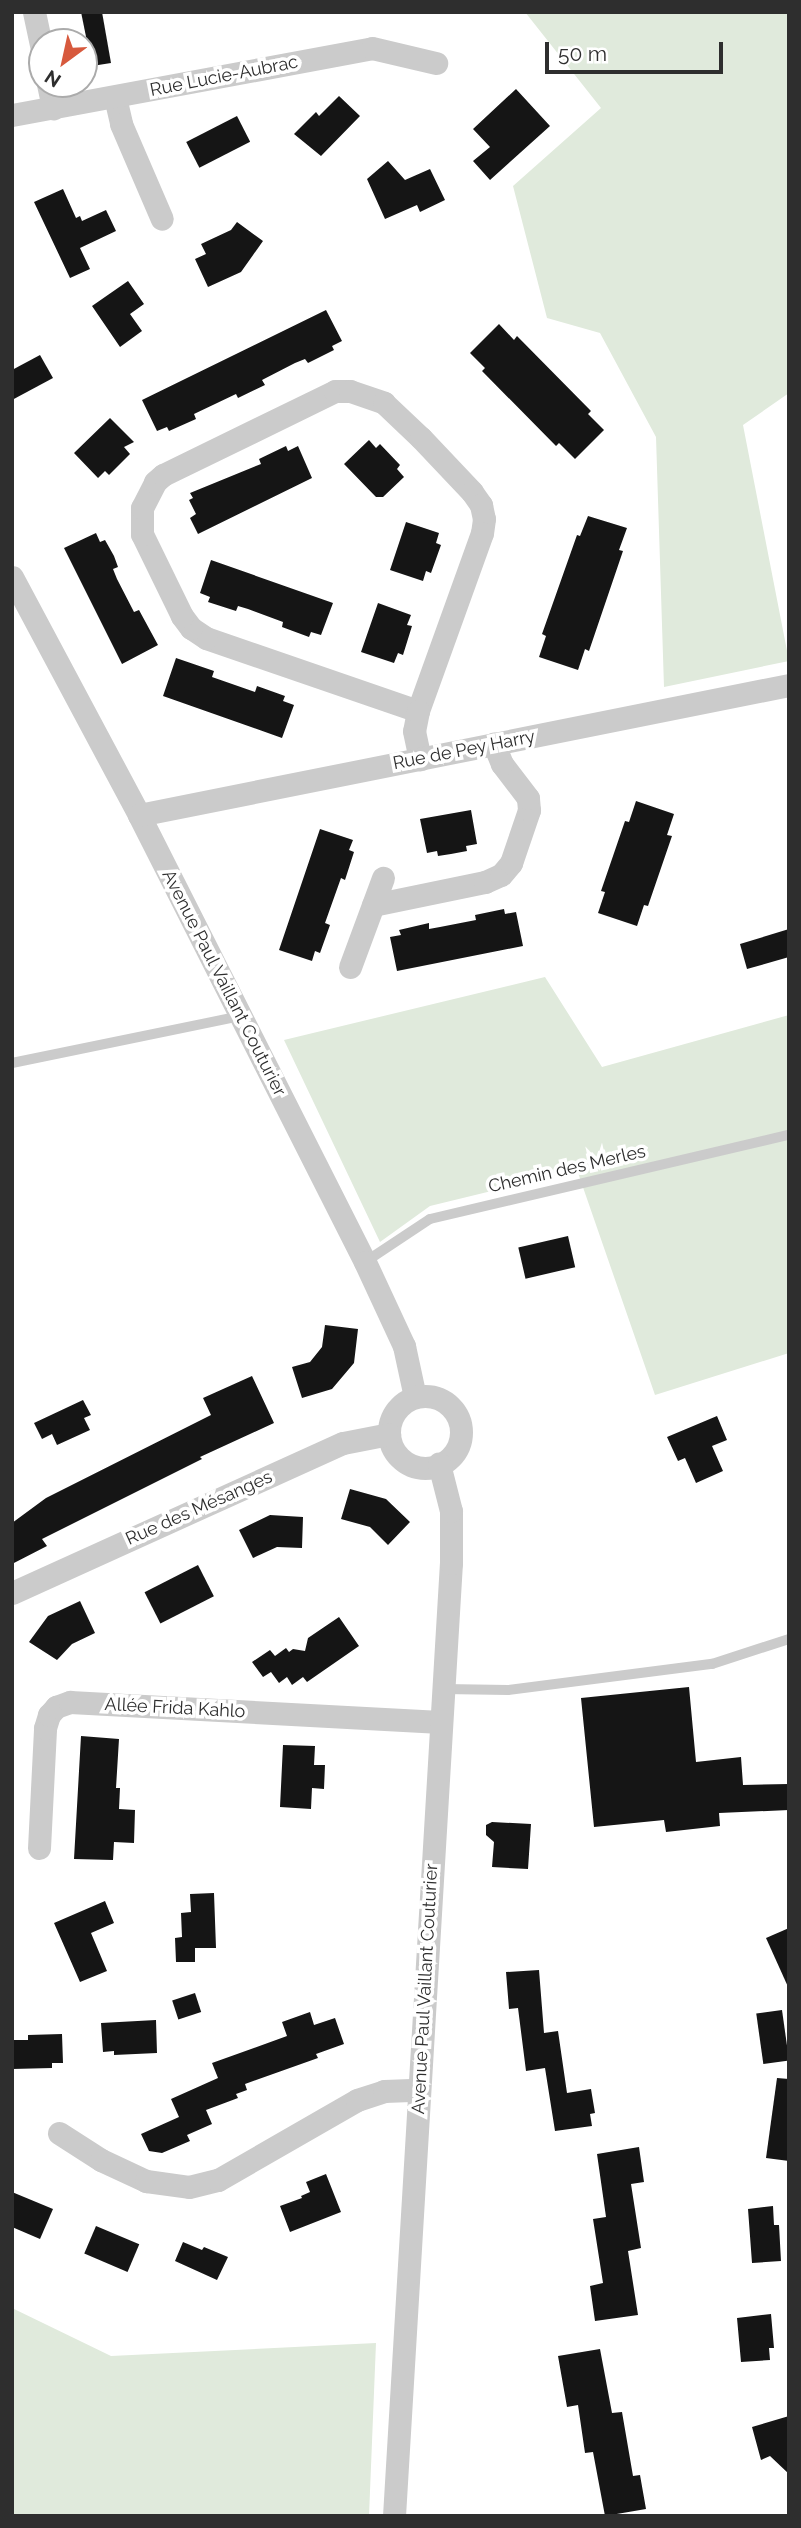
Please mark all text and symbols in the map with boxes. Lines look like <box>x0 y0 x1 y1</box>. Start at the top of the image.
north arrow <box>28 28 98 98</box>
scale bar <box>549 28 728 72</box>
text: 50 m <box>558 41 607 66</box>
street label: Rue Lucie-Aubrac <box>148 51 300 101</box>
text: N <box>41 66 65 92</box>
street label: Rue de Pey Harry <box>391 726 537 774</box>
street label: Avenue Paul Vaillant Couturier <box>157 866 291 1100</box>
street label: Chemin des Merles <box>486 1140 648 1198</box>
street label: Rue des Mésanges <box>122 1466 276 1550</box>
street label: Allée Frida Kahlo <box>104 1694 246 1722</box>
street label: Avenue Paul Vaillant Couturier <box>408 1863 442 2115</box>

